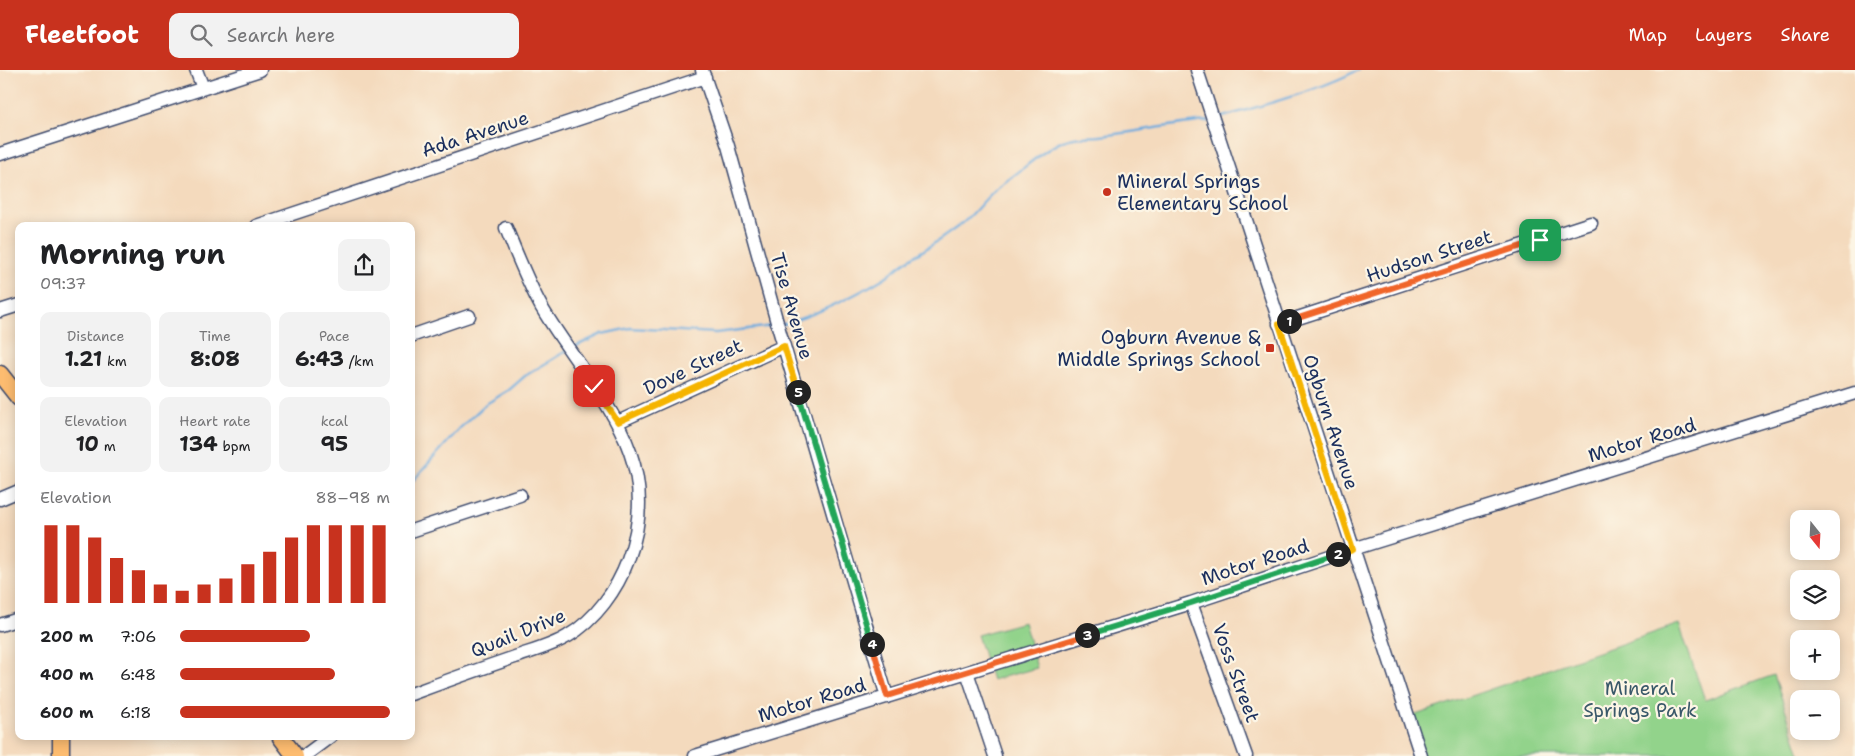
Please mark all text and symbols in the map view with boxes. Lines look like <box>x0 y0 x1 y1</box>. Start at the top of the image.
search box <box>169 13 519 58</box>
text: Fleetfoot <box>25 19 139 51</box>
icon: search <box>187 21 215 49</box>
text: Search here <box>227 23 335 48</box>
text: Map <box>1629 23 1667 47</box>
text: Layers <box>1695 23 1752 47</box>
text: Share <box>1780 23 1830 47</box>
street label: Ada Avenue <box>418 105 532 163</box>
place label: Mineral Springs Elementary School <box>1117 169 1288 216</box>
marker: Mineral Springs Elementary School <box>1101 186 1113 198</box>
pin <box>1519 219 1561 261</box>
street label: Hudson Street <box>1363 224 1495 288</box>
icon: arrive <box>1526 226 1554 254</box>
text: Morning run <box>40 235 225 273</box>
button: share <box>338 239 390 291</box>
street label: Tise Avenue <box>765 250 819 362</box>
text: 09:37 <box>40 273 86 294</box>
pin: 1 <box>1276 308 1302 334</box>
text: 1 <box>1286 312 1293 330</box>
place label: Ogburn Avenue & Middle Springs School <box>1057 325 1261 372</box>
text: Distance <box>67 327 124 345</box>
text: Time <box>199 327 231 345</box>
text: Pace <box>319 327 350 345</box>
street label: Dove Street <box>639 333 747 401</box>
marker: Ogburn Avenue & Middle Springs School <box>1264 342 1276 354</box>
text: 1.21 <box>65 345 102 373</box>
text: 8:08 <box>190 345 240 373</box>
text: 6:43 <box>295 345 344 373</box>
street label: Ogburn Avenue <box>1297 351 1365 493</box>
text: km <box>102 352 127 370</box>
text: /km <box>344 352 374 370</box>
pin <box>573 365 615 407</box>
icon: check <box>580 372 608 400</box>
pin: 5 <box>786 380 810 404</box>
text: 5 <box>794 383 803 401</box>
text: Elevation <box>64 412 127 430</box>
text: Heart rate <box>179 412 251 430</box>
text: kcal <box>321 412 348 430</box>
street label: Motor Road <box>1585 412 1699 468</box>
text: 10 <box>75 430 99 458</box>
text: 134 <box>179 430 218 458</box>
text: 95 <box>320 430 348 458</box>
text: m <box>99 437 116 455</box>
text: bpm <box>218 437 251 455</box>
text: Elevation <box>40 487 112 508</box>
text: 88–98 m <box>315 487 390 508</box>
north arrow <box>1790 510 1840 560</box>
map controls <box>1790 510 1840 740</box>
street label: Motor Road <box>1198 533 1312 591</box>
pin: 2 <box>1326 542 1350 566</box>
text: 2 <box>1334 545 1343 563</box>
button: layers <box>1790 570 1840 620</box>
street label: Quail Drive <box>467 603 569 663</box>
street label: Voss Street <box>1207 620 1265 726</box>
pin: 3 <box>1074 622 1100 648</box>
text: 200 m <box>40 626 93 647</box>
text: 7:06 <box>120 626 157 647</box>
text: 3 <box>1083 626 1092 644</box>
button: + <box>1790 630 1840 680</box>
pin: 4 <box>860 632 884 656</box>
text: 4 <box>868 635 877 653</box>
text: 400 m <box>40 664 94 685</box>
text: 6:48 <box>120 664 156 685</box>
street label: Motor Road <box>755 672 869 728</box>
park label: Mineral Springs Park <box>1583 676 1697 723</box>
button: − <box>1790 690 1840 740</box>
text: 600 m <box>40 702 94 723</box>
text: 6:18 <box>120 702 152 723</box>

